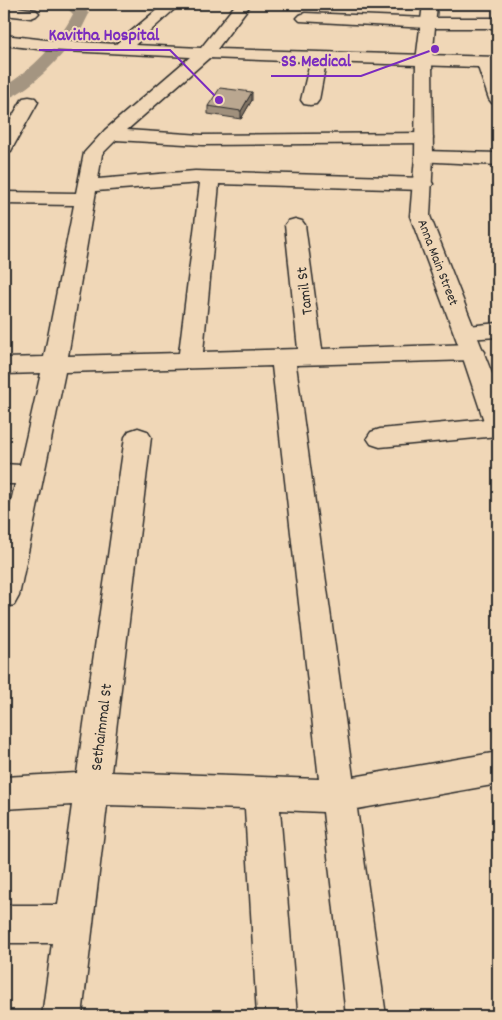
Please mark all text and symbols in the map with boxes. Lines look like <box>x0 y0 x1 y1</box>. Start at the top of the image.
callout: Kavitha Hospital <box>39 17 170 50</box>
text: Kavitha Hospital <box>49 24 160 49</box>
callout: SS Medical <box>271 43 361 76</box>
text: SS Medical <box>281 50 352 75</box>
street label: Anna Main Street <box>411 216 463 309</box>
street label: Tamil St <box>291 265 320 316</box>
street label: Sethaimmal St <box>86 682 119 772</box>

